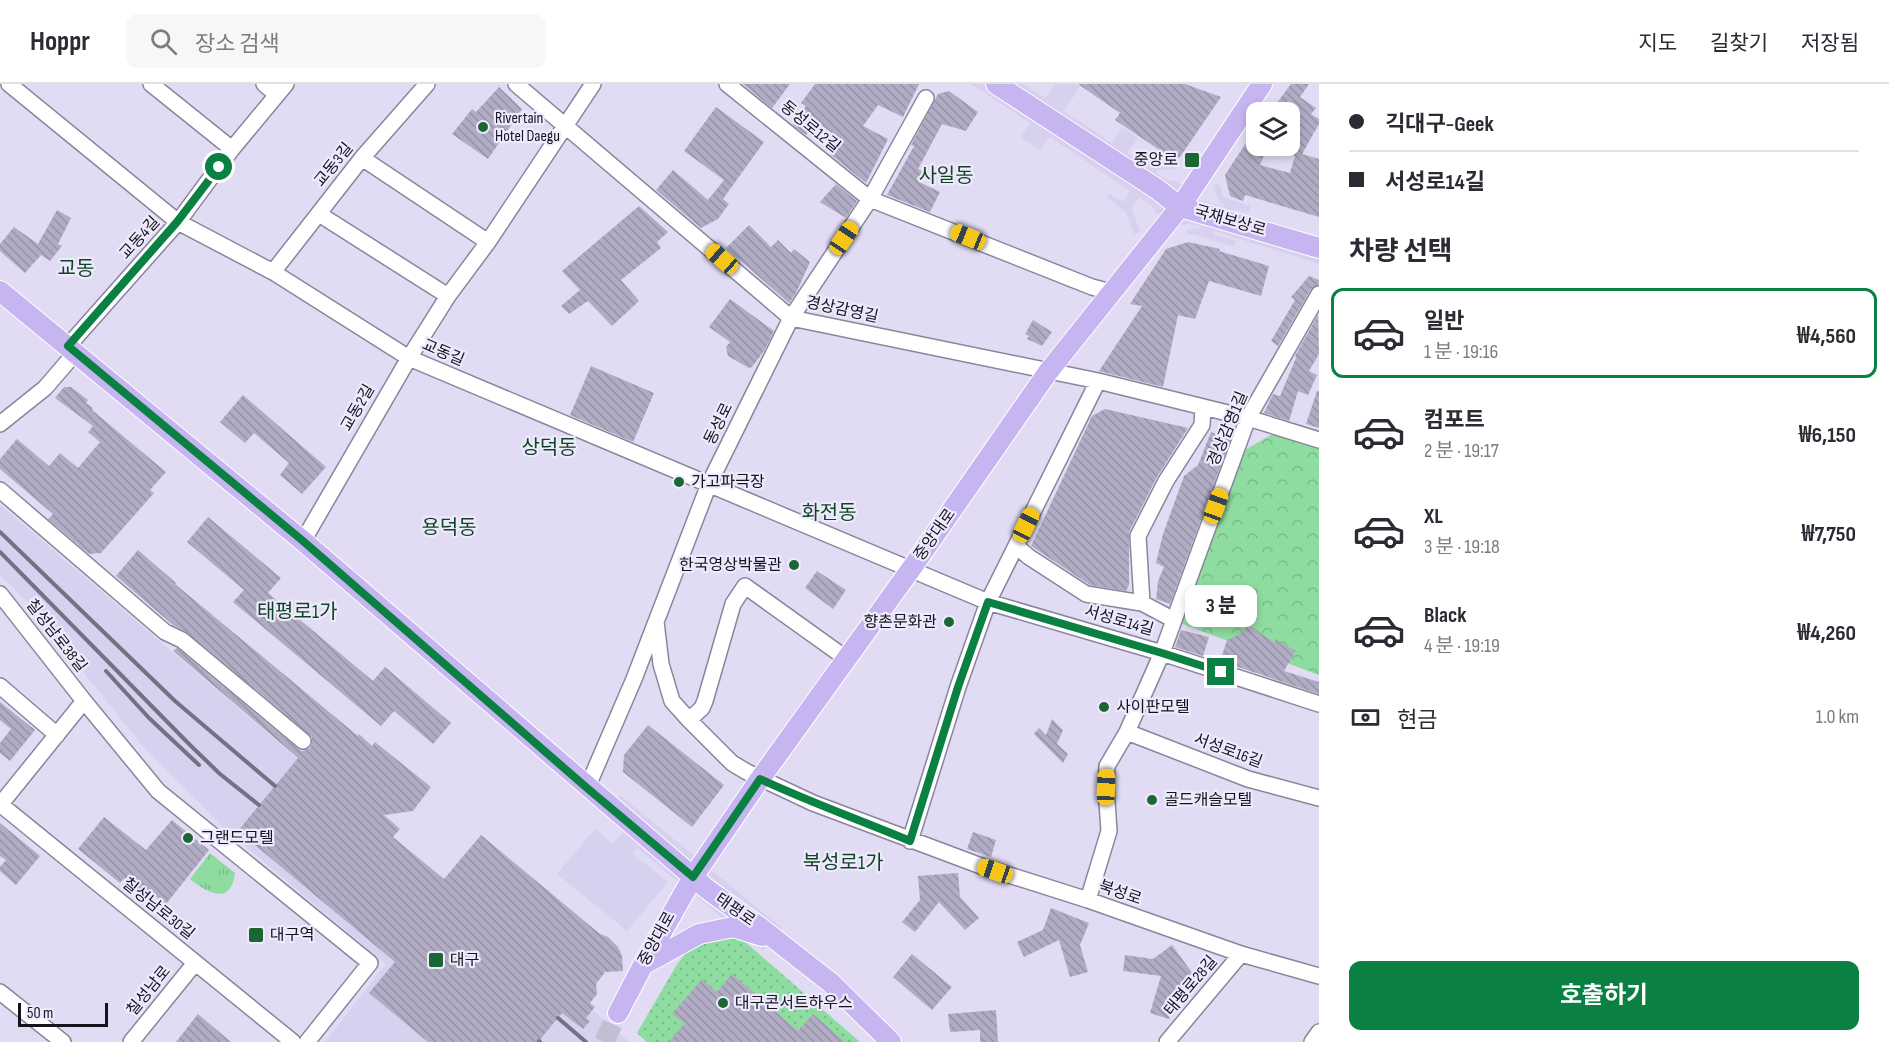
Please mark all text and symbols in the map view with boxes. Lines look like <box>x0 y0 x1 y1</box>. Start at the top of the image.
search box <box>126 14 546 68</box>
text: Hoppr <box>30 25 90 58</box>
icon: search <box>147 25 180 58</box>
text: 장소 검색 <box>195 31 279 58</box>
text: 지도 <box>1638 31 1677 56</box>
text: 길찾기 <box>1710 31 1768 56</box>
text: 저장됨 <box>1801 31 1859 56</box>
street label: 동성로12길 <box>776 97 844 157</box>
map controls <box>1246 102 1300 156</box>
button: layers <box>1246 102 1300 156</box>
place label: Rivertain Hotel Daegu <box>495 109 560 146</box>
text: 긱대구-Geek <box>1385 111 1494 138</box>
marker: Rivertain Hotel Daegu <box>476 120 490 134</box>
street label: 교동3길 <box>311 139 357 191</box>
place label: 중앙로 <box>1134 151 1178 170</box>
marker: 중앙로 <box>1183 151 1201 169</box>
route start <box>205 153 232 180</box>
district label: 사일동 <box>918 164 974 188</box>
text: 서성로14길 <box>1385 169 1485 196</box>
street label: 국채보상로 <box>1192 202 1268 240</box>
street label: 교동4길 <box>116 213 164 263</box>
car <box>826 218 862 258</box>
car <box>948 222 988 252</box>
text: 차량 선택 <box>1349 236 1453 268</box>
car <box>703 240 741 278</box>
district label: 교동 <box>58 257 94 281</box>
street label: 경상감영길 <box>804 293 880 327</box>
icon: car <box>1352 306 1406 360</box>
text: 일반 <box>1424 308 1464 335</box>
text: ₩4,560 <box>1797 323 1856 350</box>
street label: 교동길 <box>419 336 467 370</box>
text: 1 분 · 19:16 <box>1424 340 1498 364</box>
street label: 교동2길 <box>337 381 379 435</box>
street label: 경상감영1길 <box>1204 389 1252 469</box>
street label: 동성로 <box>701 400 737 448</box>
icon: car <box>1352 405 1406 459</box>
text: 컴포트 <box>1424 407 1485 434</box>
text: ₩6,150 <box>1799 422 1856 449</box>
district label: 상덕동 <box>521 436 577 460</box>
text: 2 분 · 19:17 <box>1424 439 1499 463</box>
place label: 가고파극장 <box>691 473 765 492</box>
marker: 가고파극장 <box>672 475 686 489</box>
car <box>1201 486 1231 526</box>
district label: 화전동 <box>801 501 857 525</box>
text: XL <box>1424 503 1443 530</box>
icon: car <box>1352 504 1406 558</box>
street label: 중앙대로 <box>910 505 960 565</box>
car <box>1010 505 1042 545</box>
district label: 용덕동 <box>421 516 477 540</box>
text: ₩7,750 <box>1801 521 1856 548</box>
text: 3 분 · 19:18 <box>1424 535 1500 559</box>
place label: 한국영상박물관 <box>679 556 782 575</box>
marker: 한국영상박물관 <box>787 558 801 572</box>
callout: 3 분 <box>1185 585 1257 627</box>
text: 3 분 <box>1206 594 1236 618</box>
street label: 칠성남로38길 <box>22 596 90 676</box>
district label: 태평로1가 <box>257 600 337 624</box>
street label: 서성로14길 <box>1082 602 1156 640</box>
text: Black <box>1424 602 1466 629</box>
icon: car <box>1352 603 1406 657</box>
place label: 향촌문화관 <box>863 613 937 632</box>
marker: 향촌문화관 <box>942 615 956 629</box>
text: ₩4,260 <box>1797 620 1856 647</box>
text: 4 분 · 19:19 <box>1424 634 1500 658</box>
route end <box>1207 658 1234 685</box>
place label: 사이판모텔 <box>1116 698 1190 717</box>
marker: 사이판모텔 <box>1097 700 1111 714</box>
icon: cash <box>1349 701 1382 734</box>
text: 1.0 km <box>1816 705 1859 729</box>
text: 현금 <box>1397 707 1437 734</box>
street label: 서성로16길 <box>1191 730 1265 772</box>
car <box>1096 769 1116 805</box>
place label: 골드캐슬모텔 <box>1164 791 1252 810</box>
marker: 골드캐슬모텔 <box>1145 793 1159 807</box>
place label: 그랜드모텔 <box>200 829 274 848</box>
marker: 그랜드모텔 <box>181 831 195 845</box>
district label: 북성로1가 <box>803 851 883 875</box>
car <box>975 857 1015 885</box>
street label: 칠성남로30길 <box>118 874 198 944</box>
street label: 북성로 <box>1096 877 1144 909</box>
street label: 태평로 <box>711 890 759 931</box>
street label: 중앙대로 <box>634 908 680 969</box>
marker: 대구역 <box>247 926 265 944</box>
place label: 대구역 <box>270 926 314 945</box>
marker: 대구 <box>427 951 445 969</box>
place label: 대구 <box>450 951 479 970</box>
street label: 태평로28길 <box>1160 952 1222 1020</box>
button: 호출하기 <box>1349 961 1859 1030</box>
street label: 칠성남로 <box>123 962 175 1020</box>
place label: 대구콘서트하우스 <box>735 994 853 1013</box>
marker: 대구콘서트하우스 <box>716 996 730 1010</box>
scale bar <box>18 1000 108 1028</box>
text: 50 m <box>27 1004 53 1023</box>

